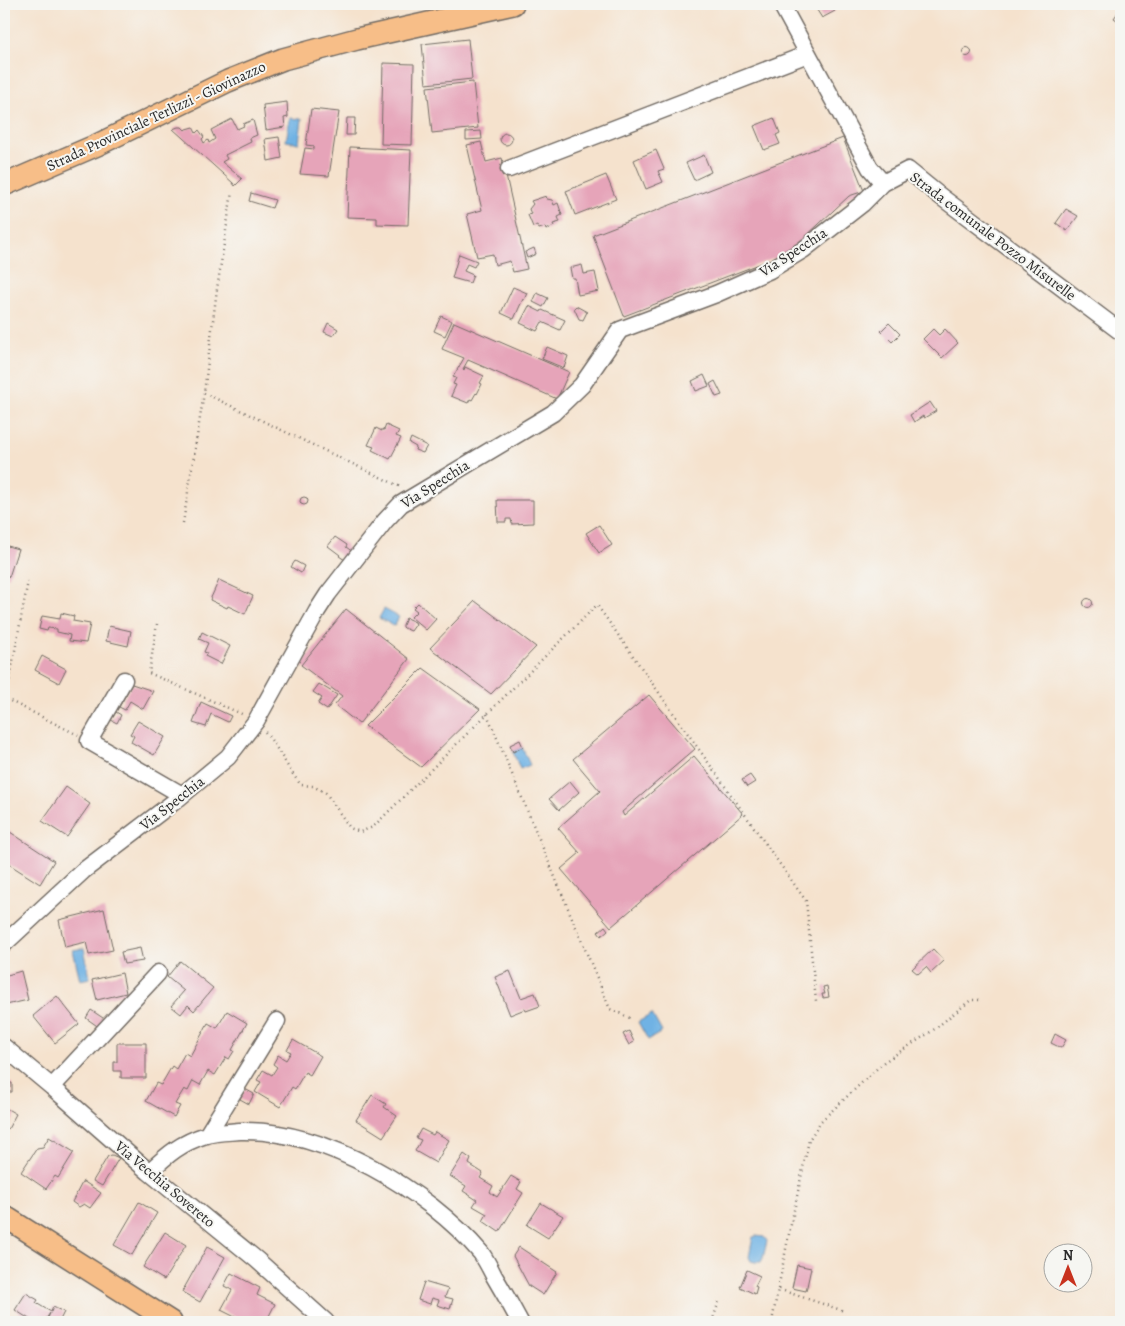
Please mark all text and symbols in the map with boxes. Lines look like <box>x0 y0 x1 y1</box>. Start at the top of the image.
street label: Strada Provinciale Terlizzi - Giovinazzo <box>43 56 269 176</box>
street label: Strada comunale Pozzo Misurelle <box>906 167 1080 305</box>
street label: Via Specchia <box>754 223 831 282</box>
street label: Via Specchia <box>396 455 473 513</box>
street label: Via Specchia <box>135 771 209 835</box>
street label: Via Vecchia Sovereto <box>110 1136 219 1232</box>
north arrow <box>1042 1244 1092 1294</box>
text: N <box>1063 1246 1073 1265</box>

